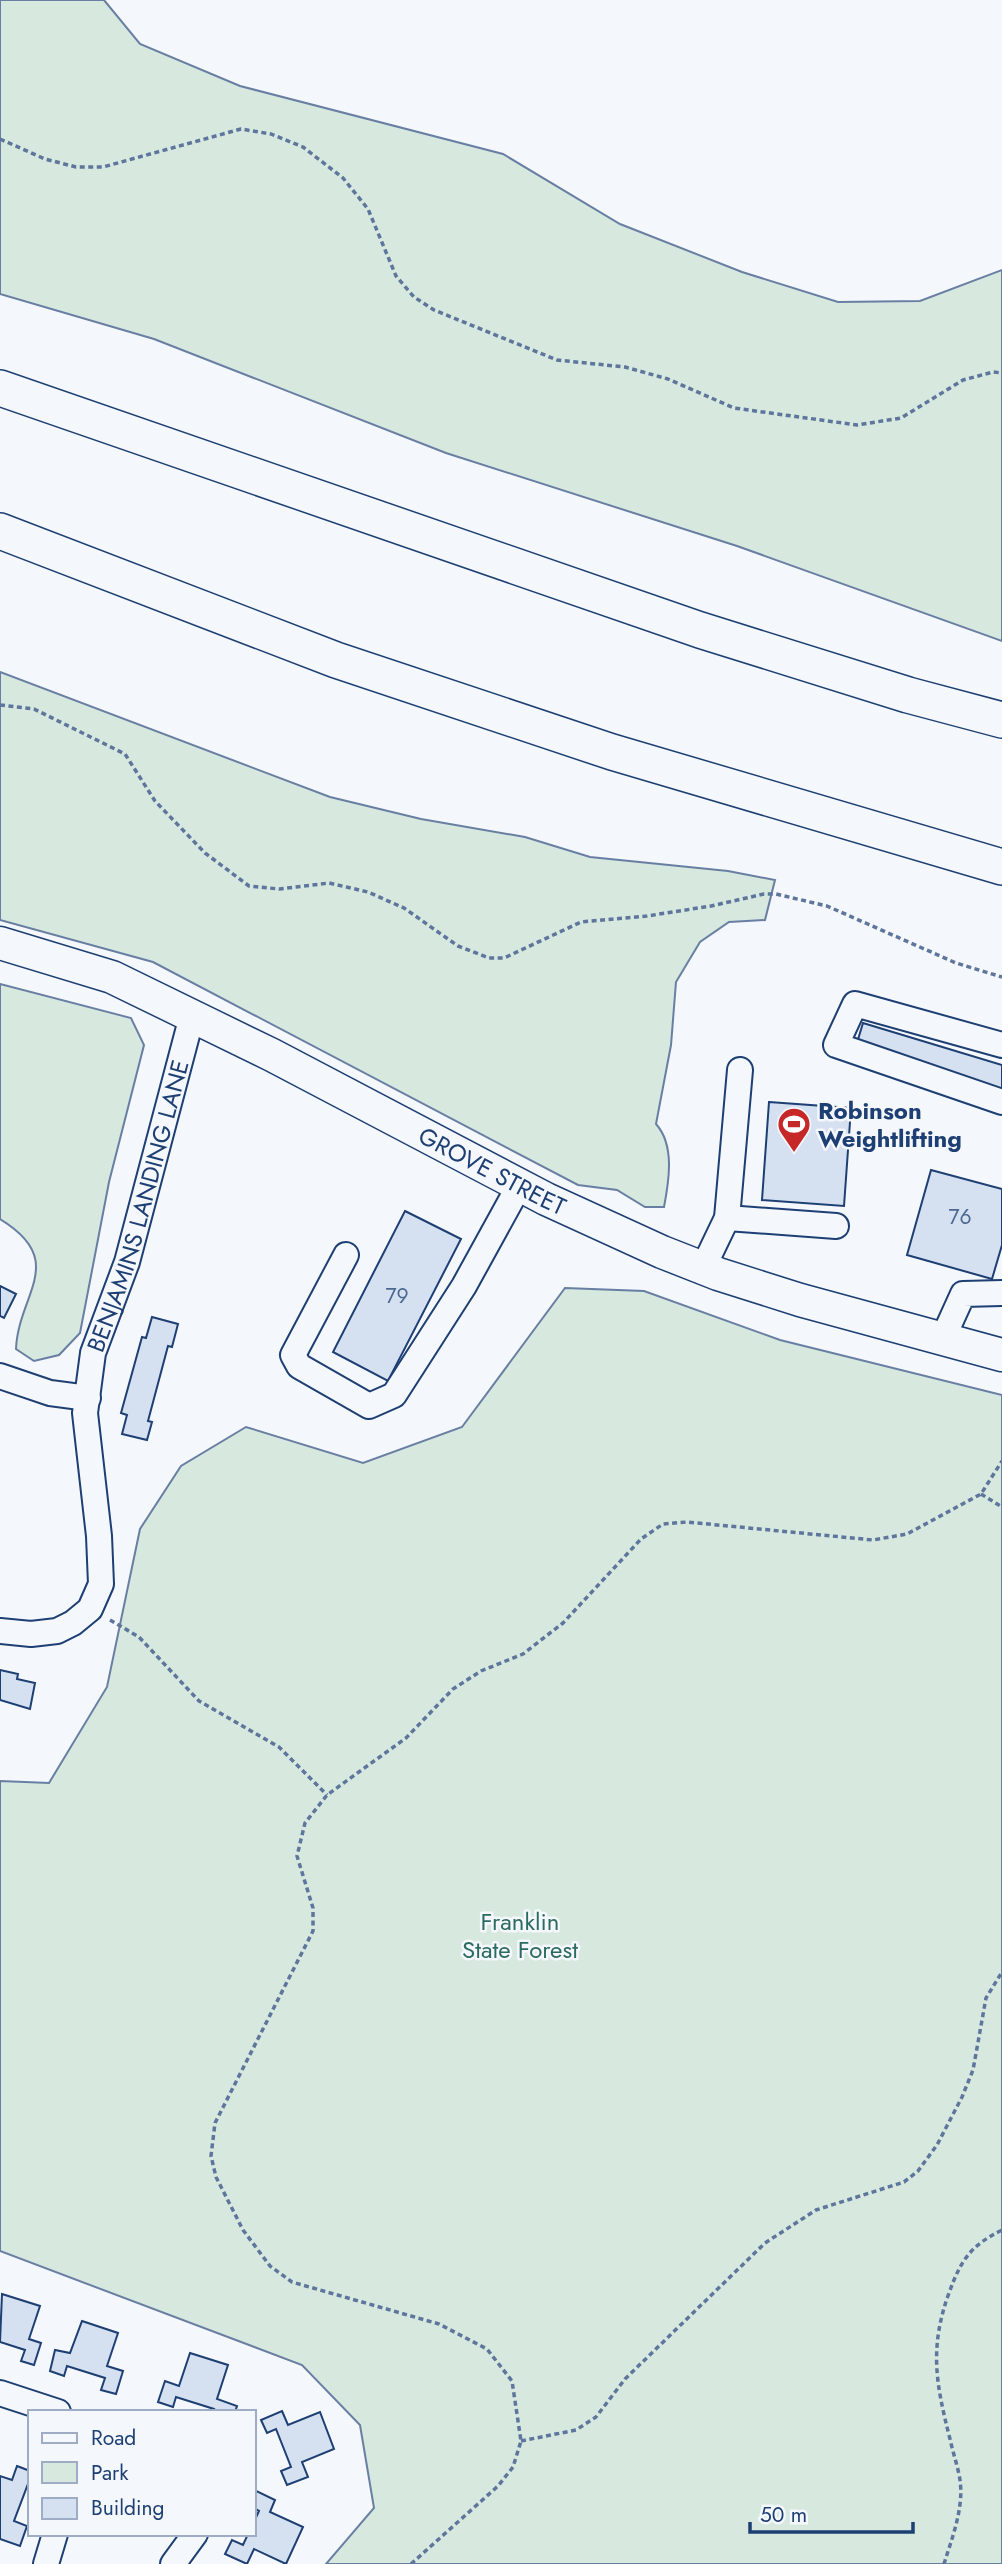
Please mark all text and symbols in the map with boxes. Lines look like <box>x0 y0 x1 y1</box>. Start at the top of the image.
street label: BENJAMINS LANDING LANE <box>78 1056 197 1357</box>
place label: Robinson Weightlifting <box>818 1093 962 1156</box>
sports icon: Robinson Weightlifting <box>775 1105 813 1154</box>
street label: GROVE STREET <box>413 1118 572 1223</box>
house number: 76 <box>948 1202 972 1232</box>
house number: 79 <box>385 1281 409 1311</box>
park label: Franklin State Forest <box>462 1904 578 1967</box>
legend <box>28 2410 256 2536</box>
text: Road <box>91 2423 136 2453</box>
text: Park <box>91 2458 129 2488</box>
scale bar <box>750 2490 913 2534</box>
text: Building <box>91 2493 164 2523</box>
text: 50 m <box>760 2500 807 2530</box>

